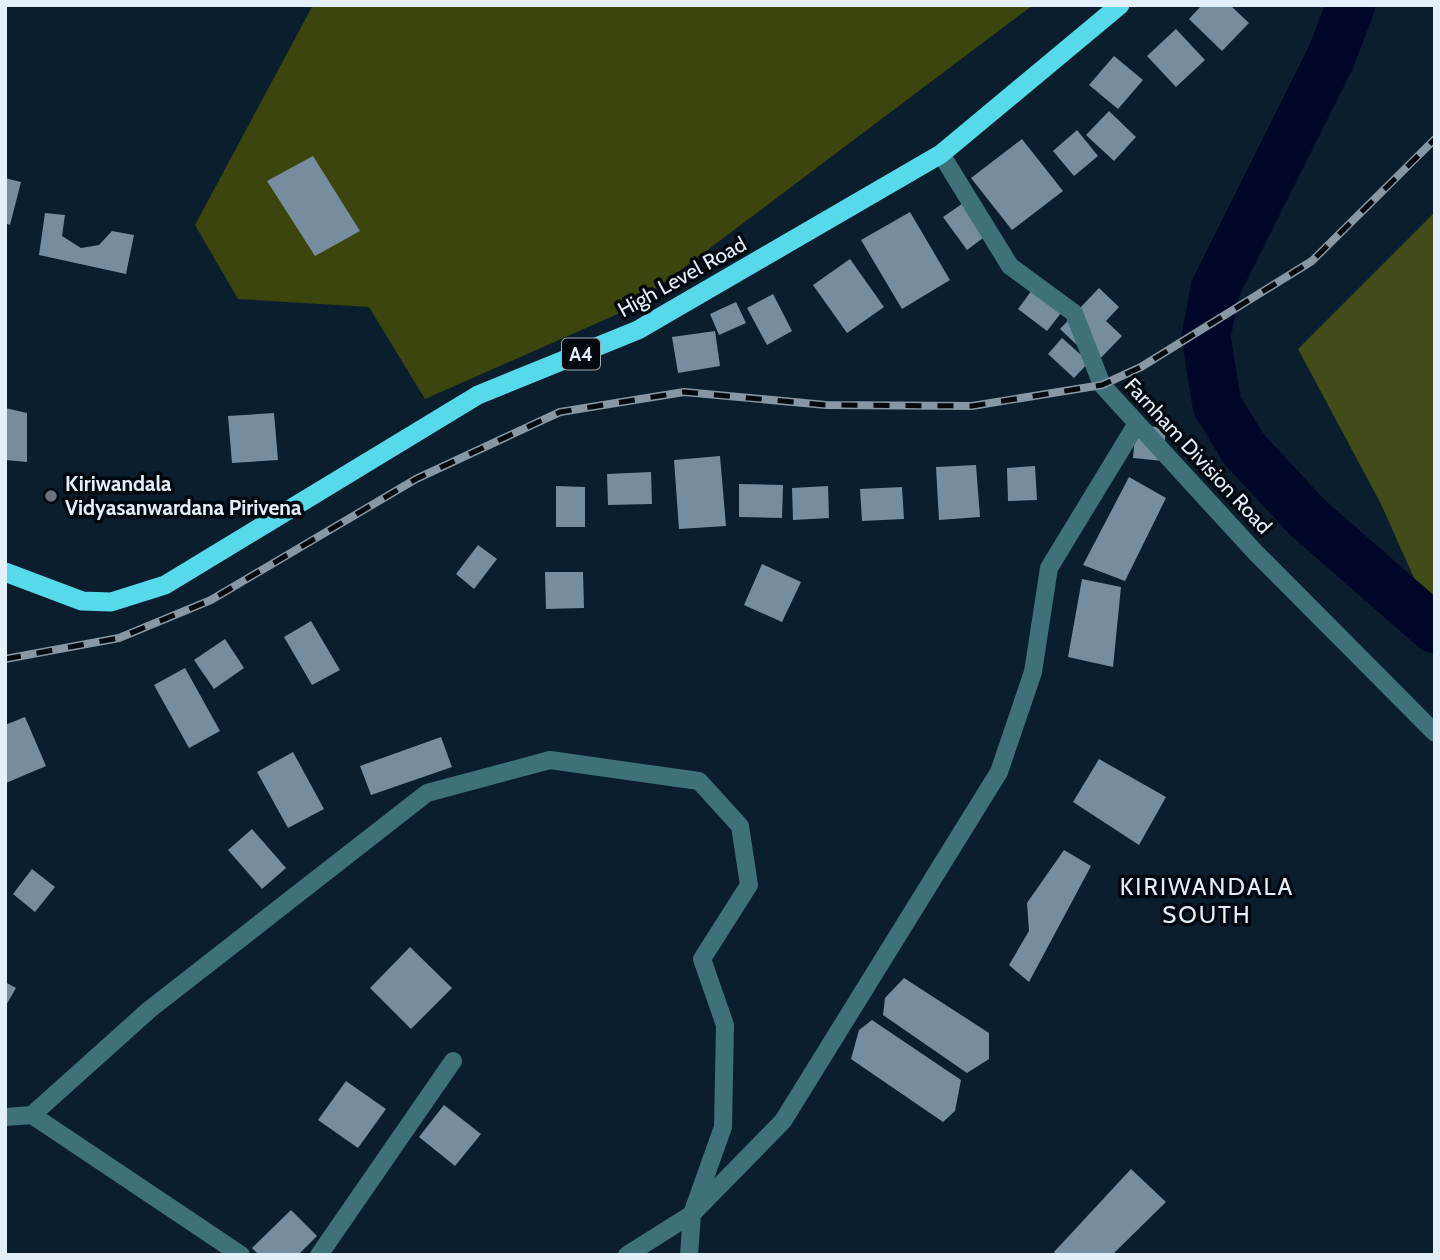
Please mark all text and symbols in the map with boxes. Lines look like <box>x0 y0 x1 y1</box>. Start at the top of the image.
street label: High Level Road <box>613 231 750 322</box>
road number: A4 <box>562 338 600 370</box>
street label: Farnham Division Road <box>1120 373 1277 539</box>
place label: Kiriwandala Vidyasanwardana Pirivena <box>65 471 302 520</box>
marker: Kiriwandala Vidyasanwardana Pirivena <box>43 488 59 504</box>
district label: KIRIWANDALA SOUTH <box>1120 872 1294 929</box>

